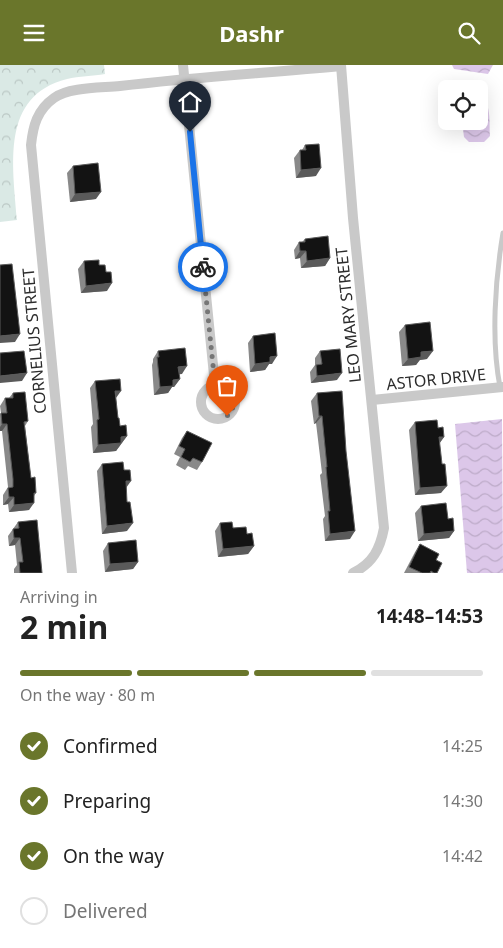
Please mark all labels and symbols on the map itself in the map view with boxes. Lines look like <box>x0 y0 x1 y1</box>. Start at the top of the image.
pin <box>169 81 211 132</box>
courier <box>178 242 228 292</box>
street label: LEO MARY STREET <box>330 246 366 384</box>
street label: CORNELIUS STREET <box>17 267 51 415</box>
street label: ASTOR DRIVE <box>385 363 487 395</box>
pin <box>206 365 248 416</box>

